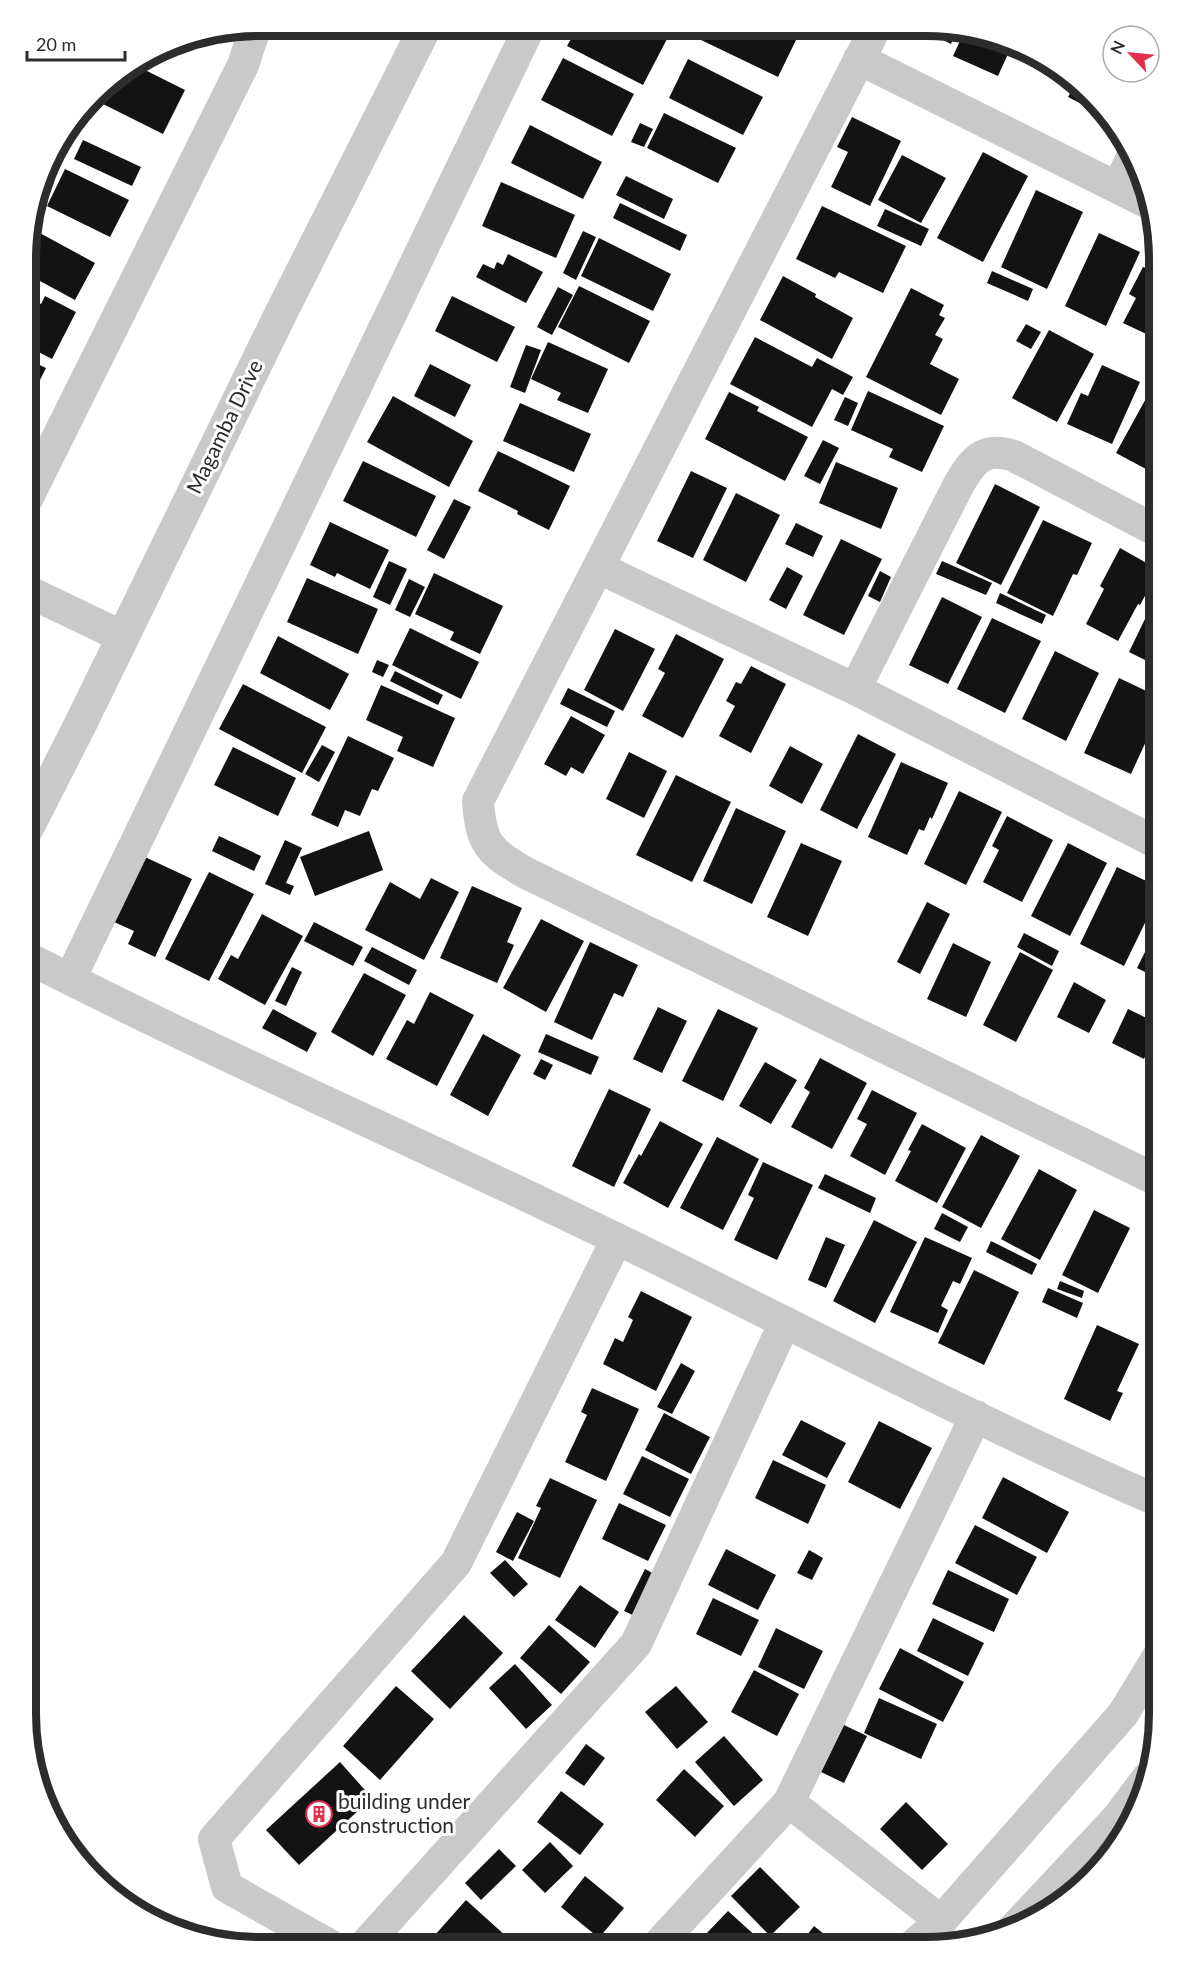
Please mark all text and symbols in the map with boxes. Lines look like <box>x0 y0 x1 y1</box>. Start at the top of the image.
scale bar <box>27 24 124 62</box>
north arrow <box>1101 24 1161 84</box>
text: 20 m <box>36 33 76 55</box>
text: N <box>1106 38 1128 57</box>
street label: Magamba Drive <box>180 355 267 497</box>
place label: building under construction <box>338 1788 471 1837</box>
building icon: building under construction <box>304 1799 334 1829</box>

